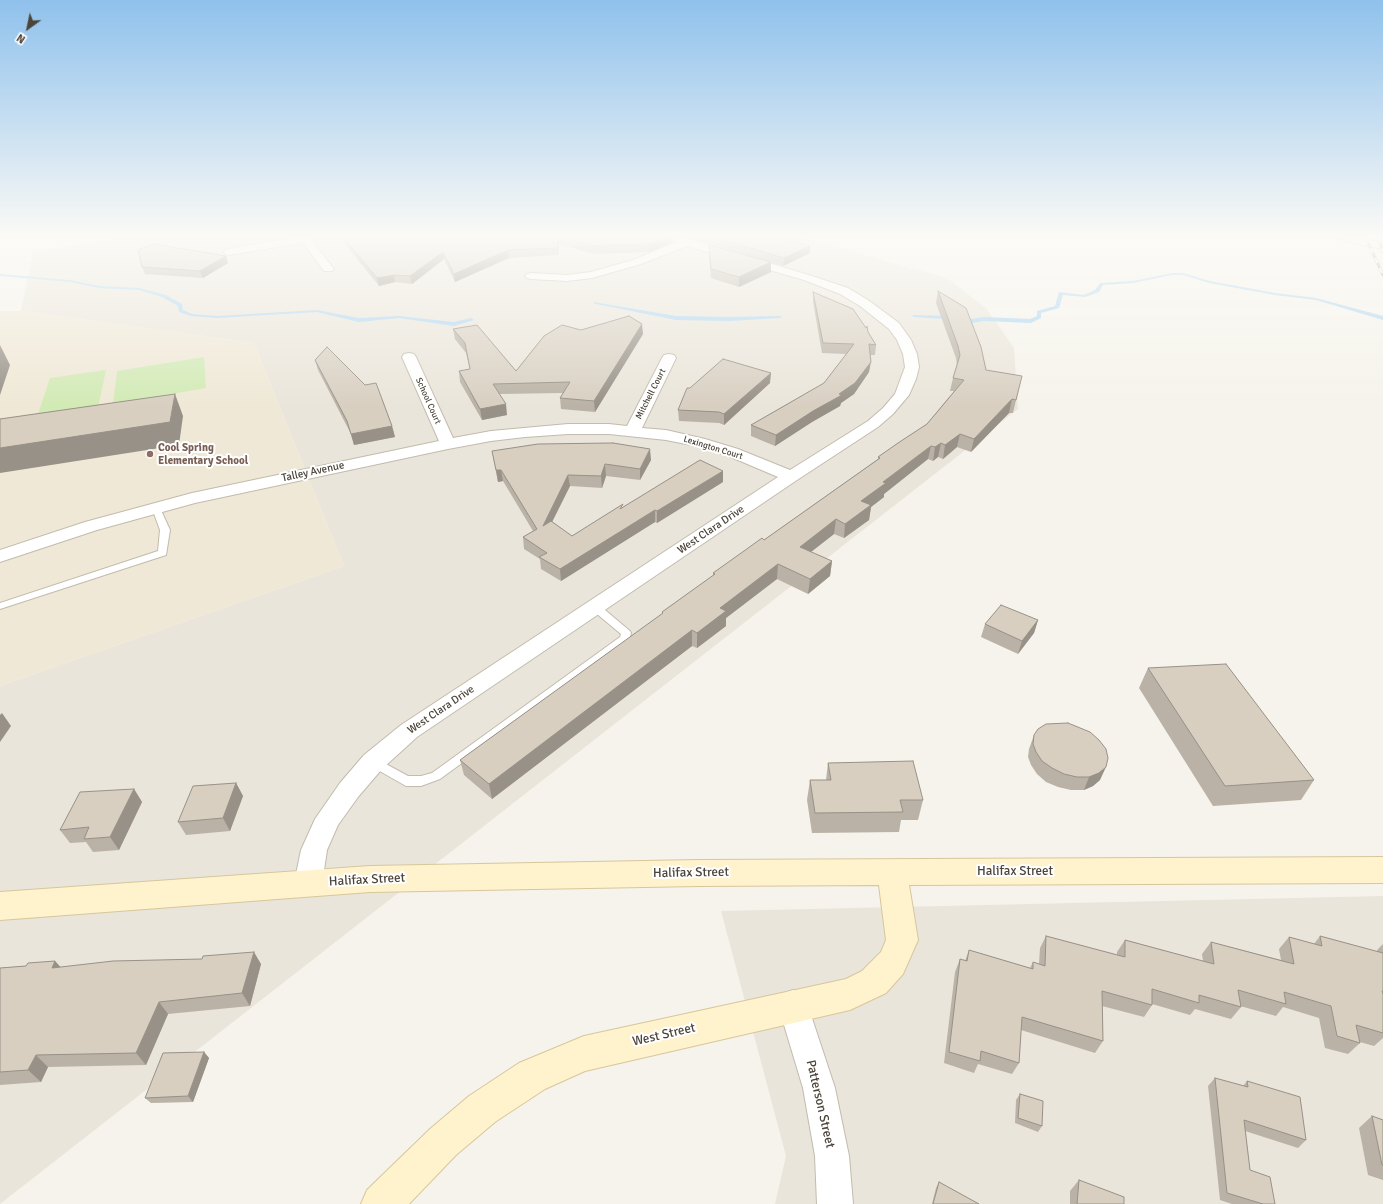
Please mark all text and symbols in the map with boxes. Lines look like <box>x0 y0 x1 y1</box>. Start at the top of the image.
north arrow <box>8 8 48 48</box>
text: N <box>14 31 28 46</box>
street label: Mitchell Court <box>634 367 668 421</box>
street label: School Court <box>413 376 443 426</box>
street label: Lexington Court <box>682 434 744 462</box>
place label: Cool Spring Elementary School <box>158 441 248 467</box>
marker: Cool Spring Elementary School <box>145 449 155 459</box>
street label: Talley Avenue <box>280 459 346 485</box>
street label: West Clara Drive <box>675 503 747 557</box>
street label: West Clara Drive <box>405 683 477 737</box>
street label: Halifax Street <box>977 864 1053 880</box>
street label: Halifax Street <box>653 865 729 881</box>
street label: Halifax Street <box>329 870 405 890</box>
street label: West Street <box>631 1020 697 1050</box>
street label: Patterson Street <box>802 1058 838 1150</box>

